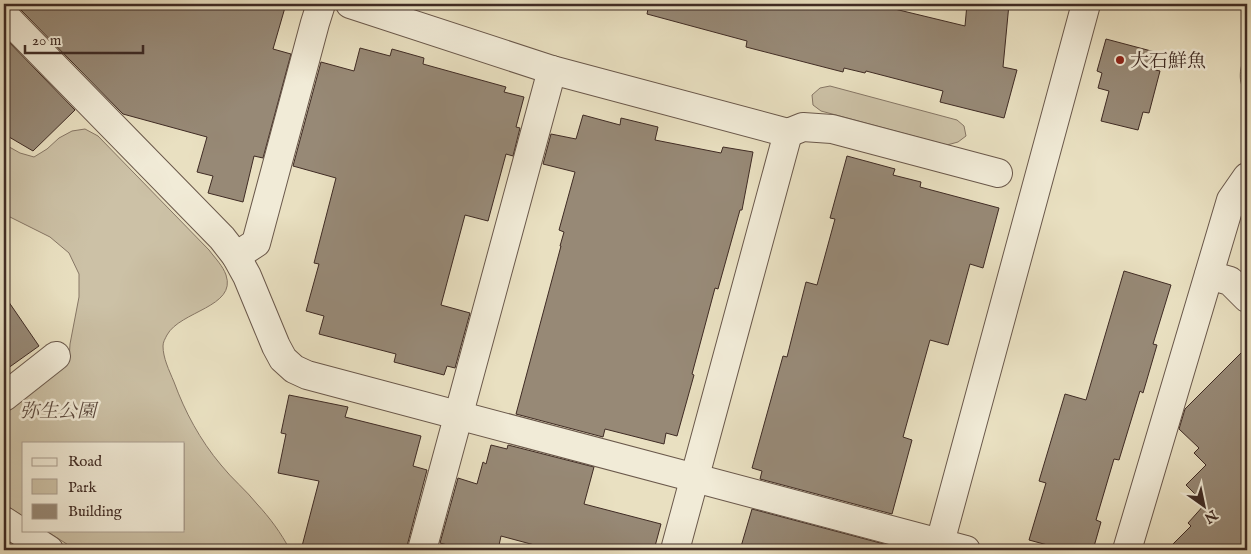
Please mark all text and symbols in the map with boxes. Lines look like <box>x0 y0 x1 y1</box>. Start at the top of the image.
scale bar <box>25 22 142 54</box>
text: 20 m <box>32 31 62 50</box>
place label: 大石鮮魚 <box>1130 50 1206 74</box>
marker: 大石鮮魚 <box>1114 54 1126 66</box>
park label: 弥生公園 <box>20 400 99 424</box>
legend <box>22 442 185 532</box>
text: Road <box>68 452 103 471</box>
text: Park <box>68 478 98 497</box>
north arrow <box>1178 482 1228 532</box>
text: Building <box>68 502 123 521</box>
text: N <box>1201 505 1221 527</box>

